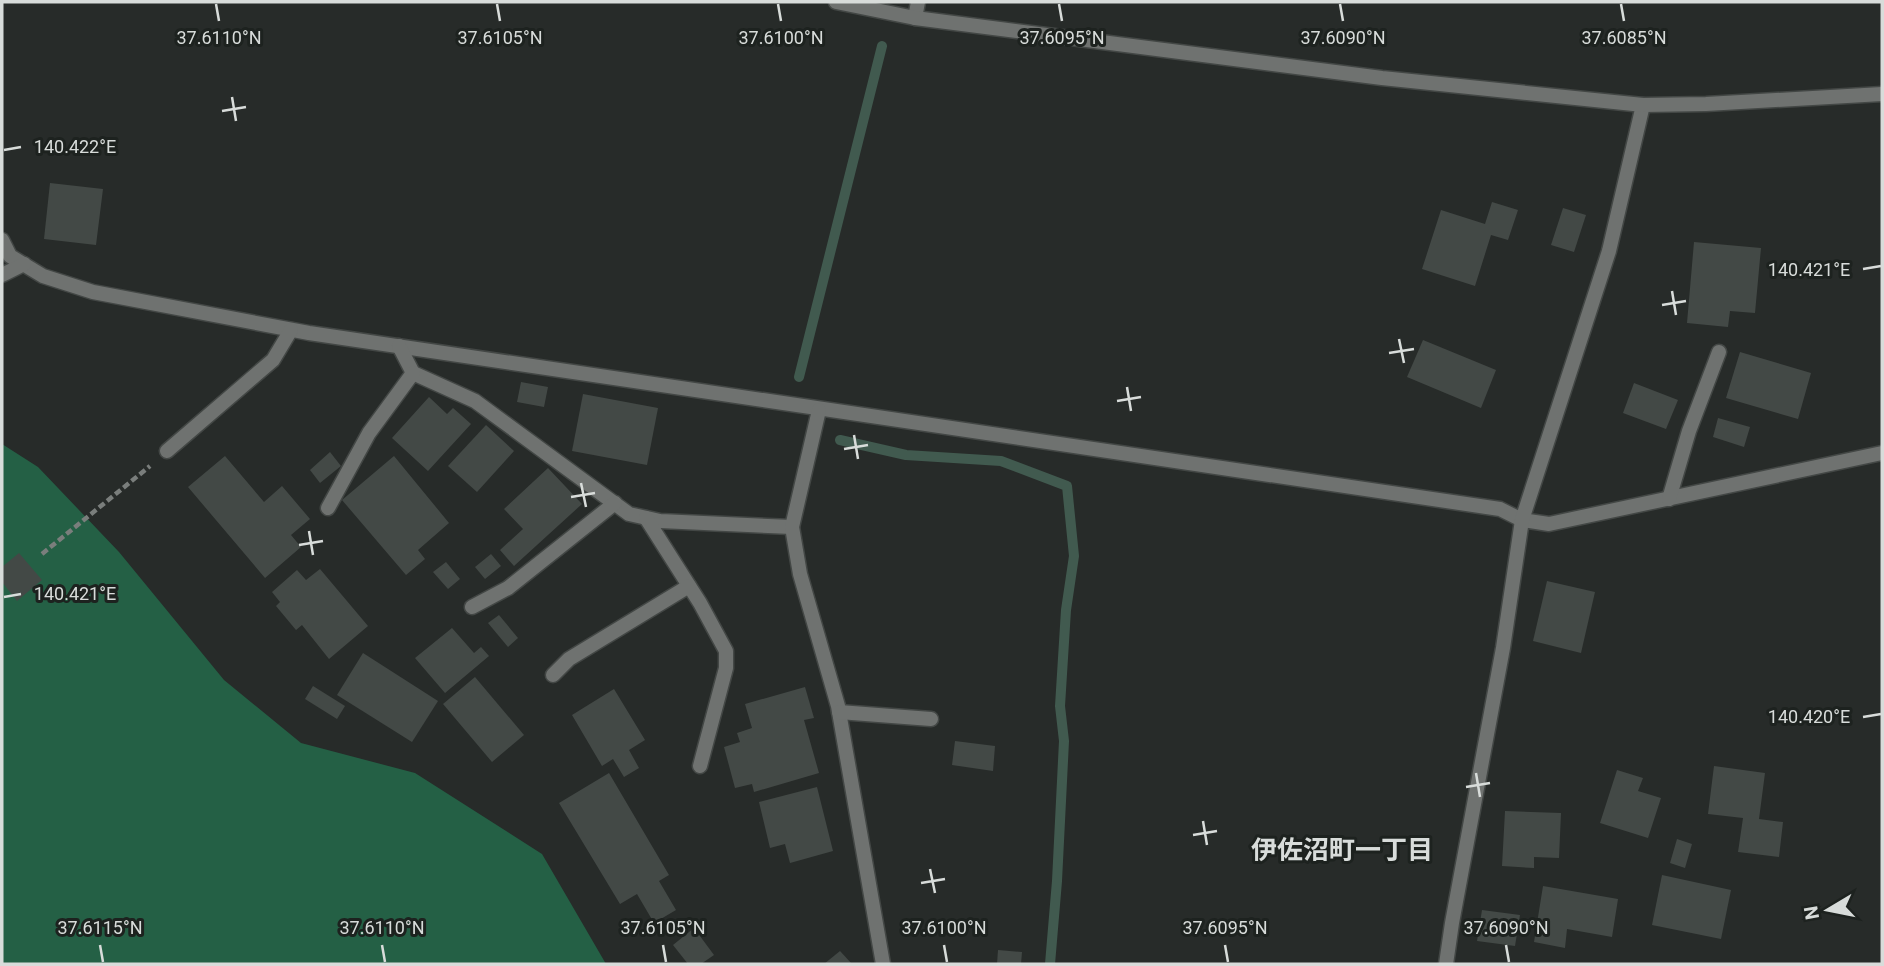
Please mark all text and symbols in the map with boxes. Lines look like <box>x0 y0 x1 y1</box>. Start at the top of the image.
text: 37.6110°N <box>176 27 262 48</box>
text: 37.6105°N <box>457 27 543 48</box>
text: 37.6100°N <box>738 27 824 48</box>
text: 37.6095°N <box>1019 27 1105 48</box>
text: 37.6090°N <box>1300 27 1386 48</box>
text: 37.6085°N <box>1581 27 1667 48</box>
text: 140.422°E <box>34 136 116 157</box>
text: 140.421°E <box>1768 259 1850 280</box>
text: 140.421°E <box>34 583 116 604</box>
text: 140.420°E <box>1768 706 1850 727</box>
district label: 伊佐沼町一丁目 <box>1251 835 1433 865</box>
north arrow <box>1793 875 1863 945</box>
text: N <box>1799 904 1824 921</box>
text: 37.6115°N <box>57 917 143 938</box>
text: 37.6110°N <box>339 917 425 938</box>
text: 37.6105°N <box>620 917 706 938</box>
text: 37.6100°N <box>901 917 987 938</box>
text: 37.6095°N <box>1182 917 1268 938</box>
text: 37.6090°N <box>1463 917 1549 938</box>

